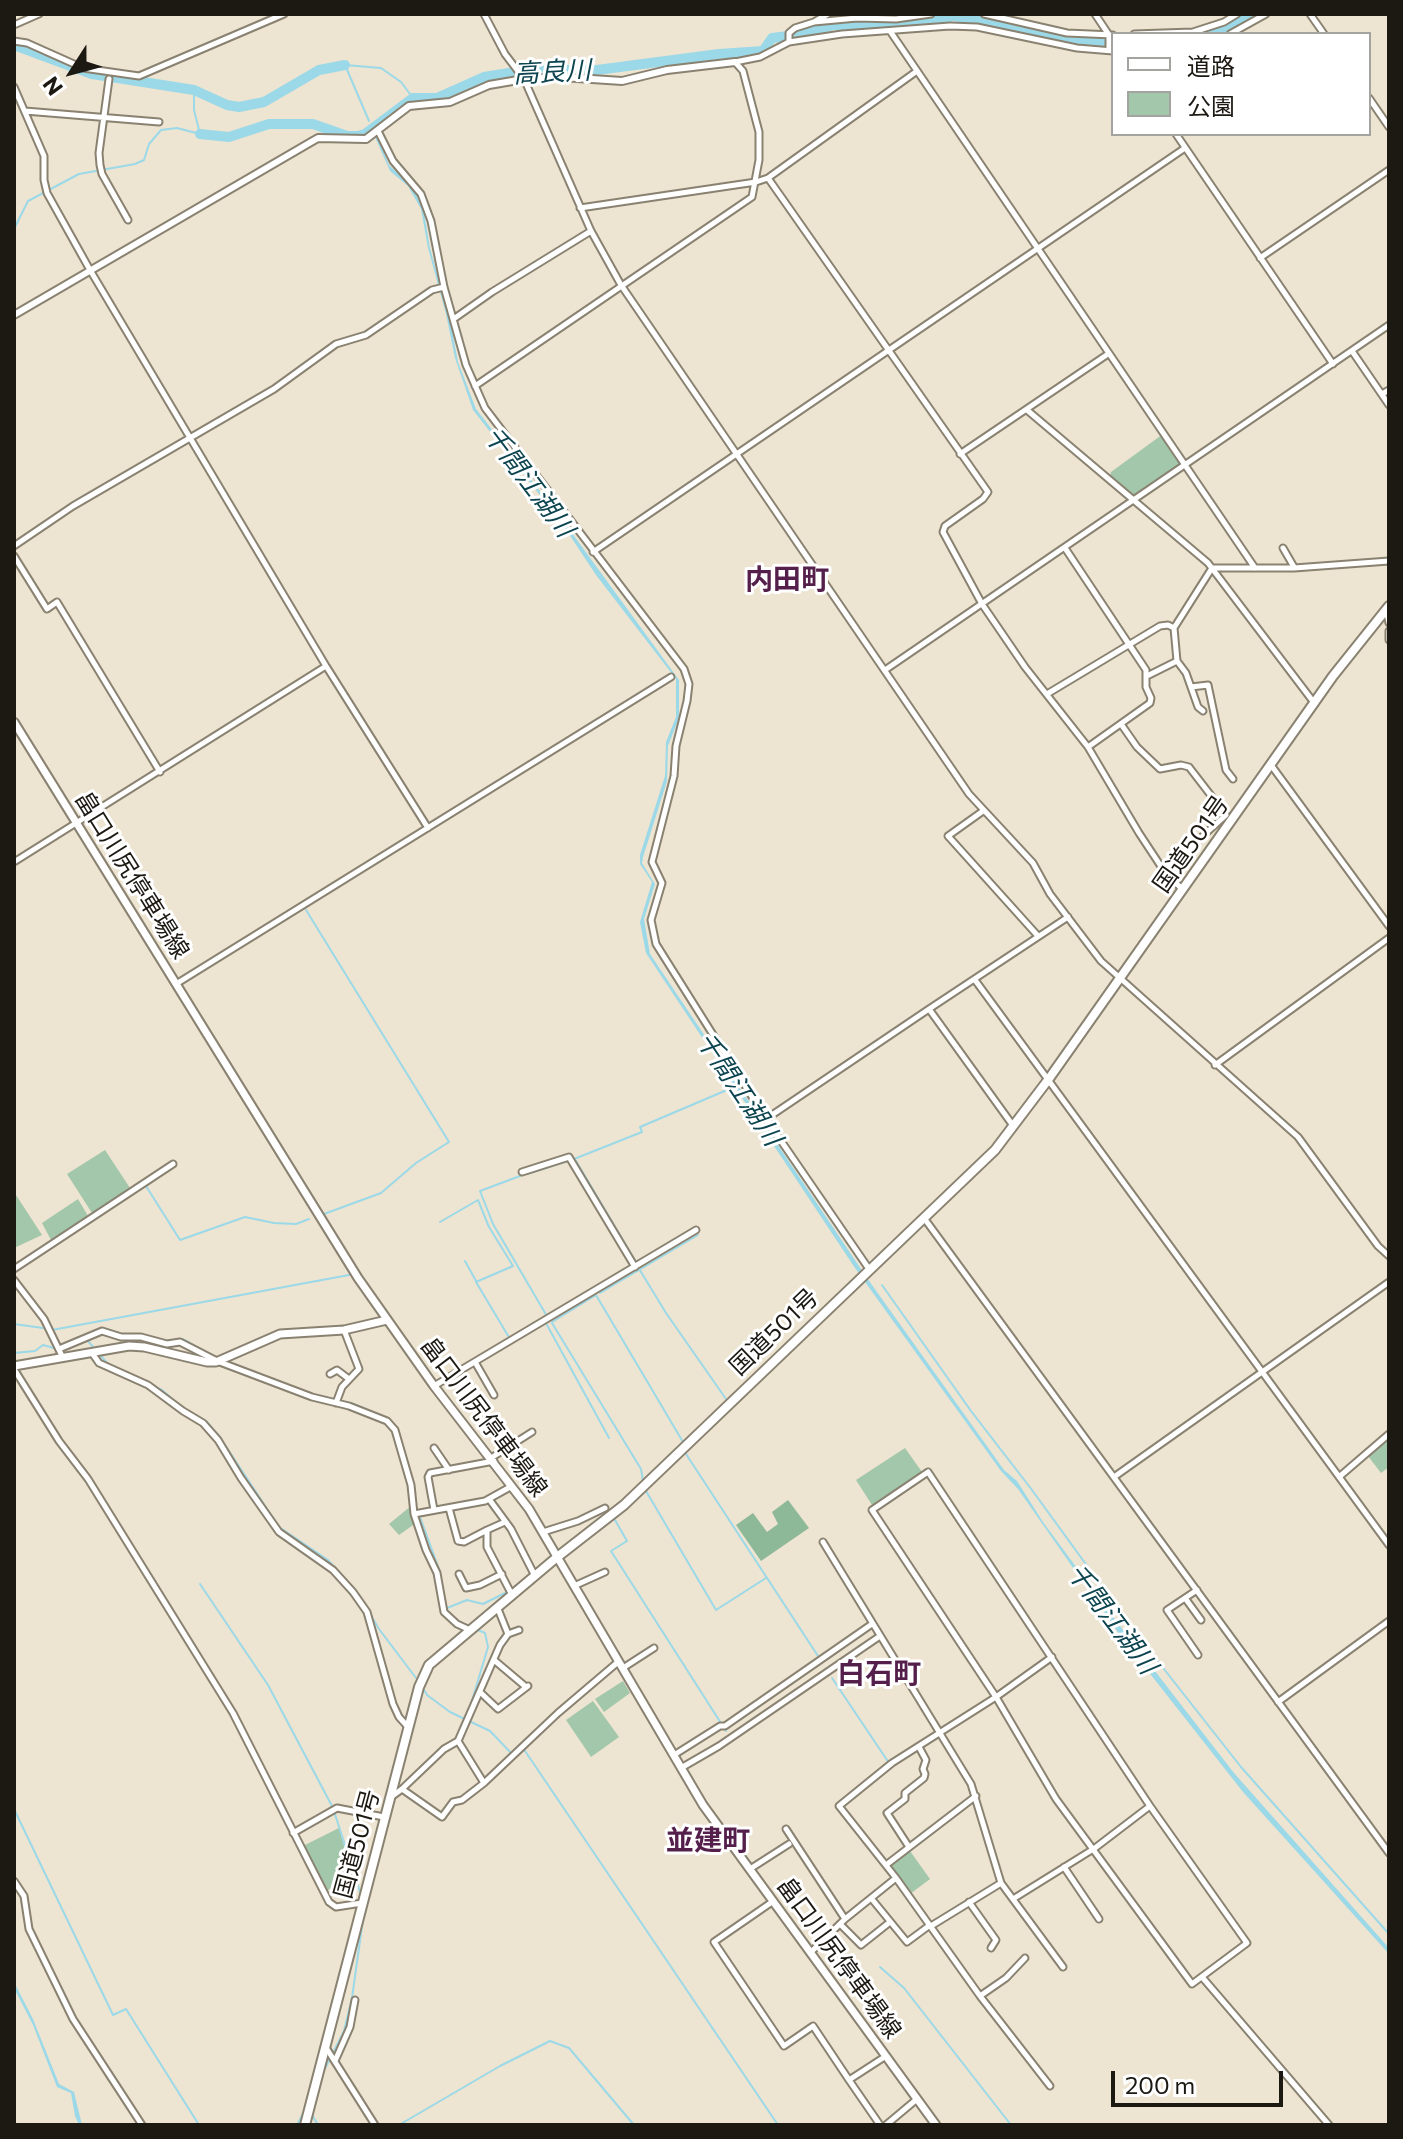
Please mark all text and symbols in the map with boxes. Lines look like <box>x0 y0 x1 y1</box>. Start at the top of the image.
north arrow <box>32 32 112 112</box>
legend <box>1111 32 1371 136</box>
text: 道路 <box>1187 51 1235 80</box>
water label: 高良川 <box>512 54 592 90</box>
text: N <box>36 72 68 101</box>
text: 公園 <box>1187 91 1235 120</box>
water label: 千間江湖川 <box>477 421 581 543</box>
district label: 内田町 <box>745 563 829 597</box>
street label: 畠口川尻停車場線 <box>69 786 195 964</box>
street label: 国道501号 <box>1147 790 1235 898</box>
water label: 千間江湖川 <box>690 1026 788 1152</box>
street label: 国道501号 <box>724 1283 824 1381</box>
street label: 畠口川尻停車場線 <box>415 1332 553 1502</box>
water label: 千間江湖川 <box>1060 1558 1164 1680</box>
district label: 白石町 <box>837 1657 921 1691</box>
street label: 国道501号 <box>329 1786 385 1902</box>
district label: 並建町 <box>666 1824 750 1858</box>
street label: 畠口川尻停車場線 <box>771 1872 907 2044</box>
scale bar <box>1115 2055 1287 2105</box>
text: 200 m <box>1125 2070 1195 2099</box>

